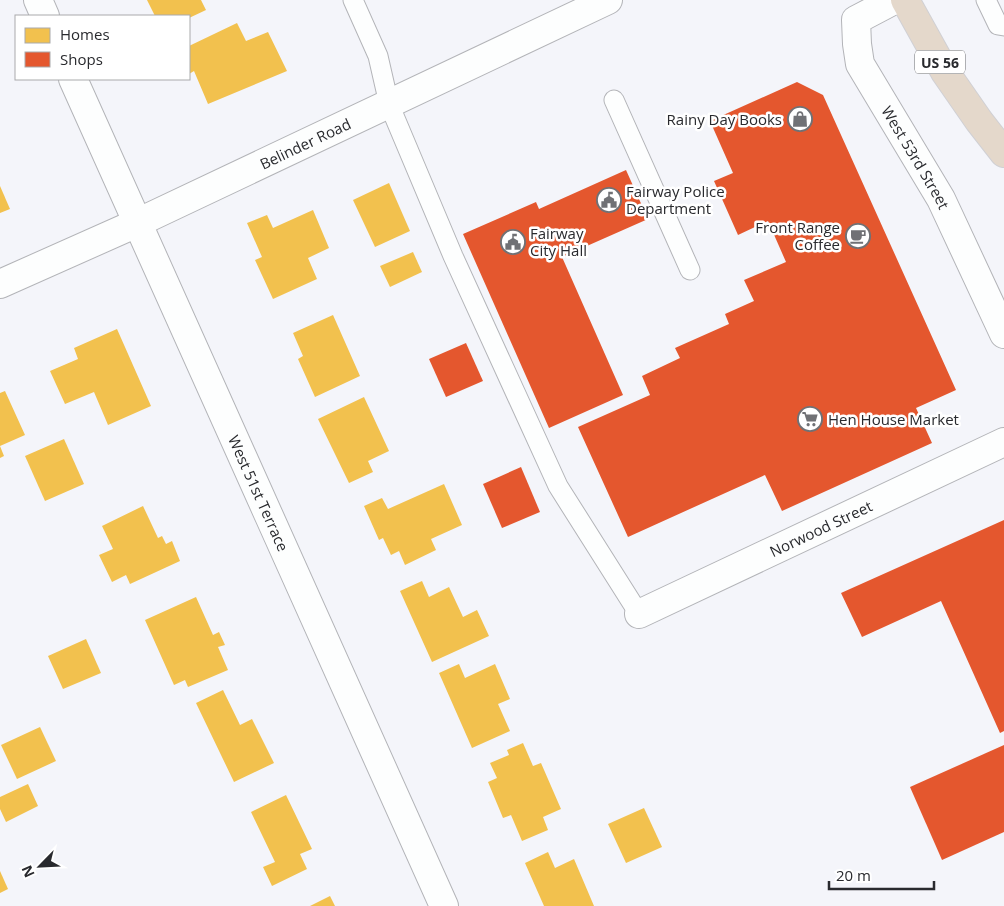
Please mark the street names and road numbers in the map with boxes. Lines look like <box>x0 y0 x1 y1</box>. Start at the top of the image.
road number: US 56 <box>915 51 965 74</box>
street label: West 53rd Street <box>877 102 954 212</box>
street label: Belinder Road <box>256 113 354 173</box>
street label: West 51st Terrace <box>224 432 294 554</box>
street label: Norwood Street <box>766 496 875 561</box>

